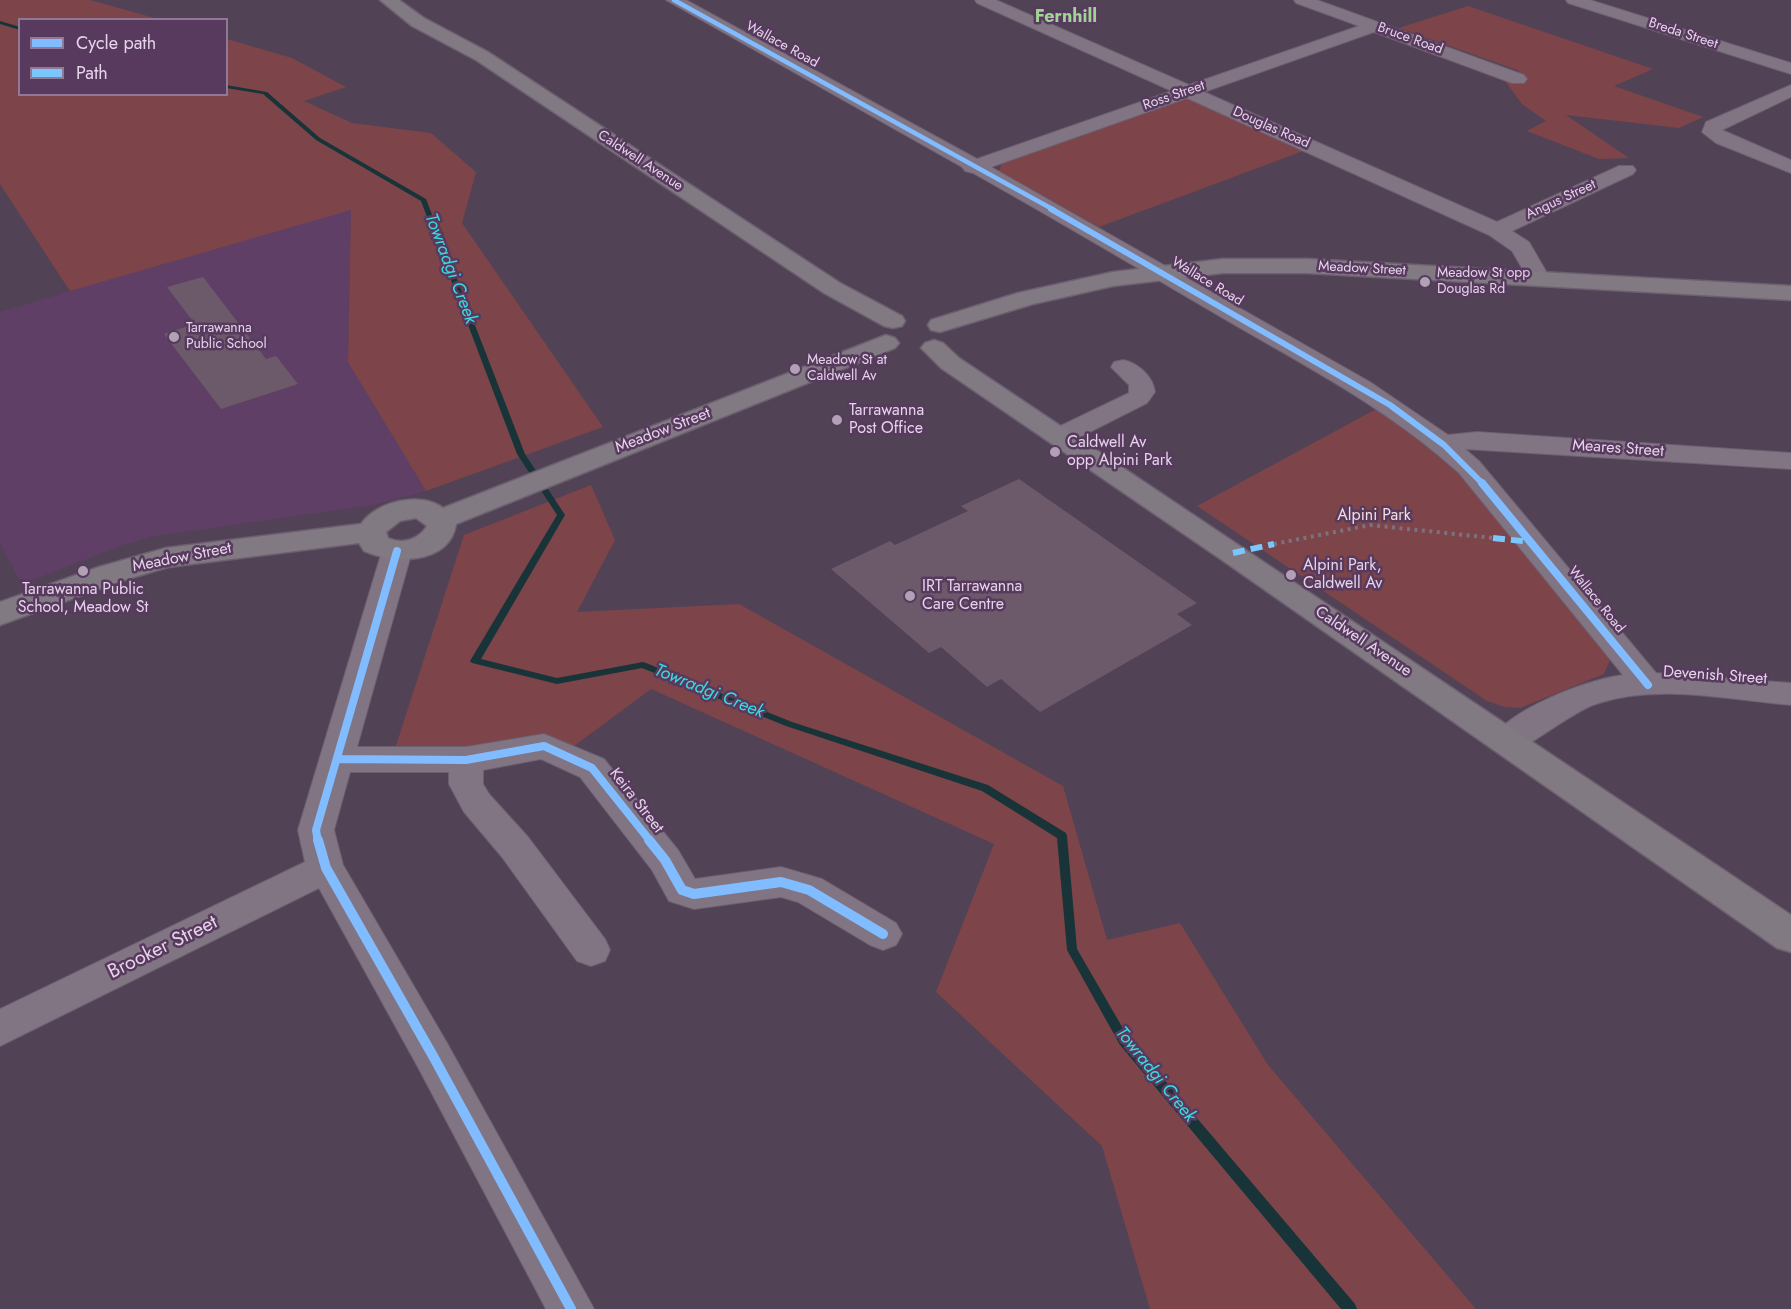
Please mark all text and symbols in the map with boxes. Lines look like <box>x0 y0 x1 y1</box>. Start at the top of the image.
district label: Fernhill <box>1035 7 1097 29</box>
street label: Breda Street <box>1646 15 1720 53</box>
legend <box>18 18 228 96</box>
street label: Wallace Road <box>743 18 821 72</box>
street label: Bruce Road <box>1375 19 1445 59</box>
text: Cycle path <box>76 30 156 56</box>
text: Path <box>76 60 108 86</box>
street label: Ross Street <box>1141 78 1207 114</box>
street label: Douglas Road <box>1230 104 1312 152</box>
street label: Caldwell Avenue <box>594 127 686 195</box>
street label: Angus Street <box>1523 177 1599 223</box>
water label: Towradgi Creek <box>419 211 481 327</box>
street label: Wallace Road <box>1168 254 1246 310</box>
street label: Meadow Street <box>1318 258 1406 280</box>
place label: Meadow St opp Douglas Rd <box>1437 266 1530 298</box>
marker: Meadow St opp Douglas Rd <box>1418 275 1432 289</box>
place label: Tarrawanna Public School <box>186 321 267 354</box>
marker: Tarrawanna Public School <box>167 330 181 344</box>
place label: Meadow St at Caldwell Av <box>807 353 887 386</box>
marker: Meadow St at Caldwell Av <box>788 362 802 376</box>
place label: Tarrawanna Post Office <box>849 401 924 439</box>
street label: Meadow Street <box>613 404 713 458</box>
marker: Tarrawanna Post Office <box>830 413 844 427</box>
place label: Caldwell Av opp Alpini Park <box>1067 433 1172 471</box>
street label: Meares Street <box>1572 436 1664 462</box>
marker: Caldwell Av opp Alpini Park <box>1048 445 1062 459</box>
park label: Alpini Park <box>1337 506 1411 526</box>
street label: Meadow Street <box>131 539 233 577</box>
place label: Alpini Park, Caldwell Av <box>1303 556 1382 594</box>
street label: Wallace Road <box>1564 563 1628 637</box>
marker: Tarrawanna Public School, Meadow St <box>76 564 90 578</box>
marker: Alpini Park, Caldwell Av <box>1284 568 1298 582</box>
place label: IRT Tarrawanna Care Centre <box>922 577 1022 615</box>
place label: Tarrawanna Public School, Meadow St <box>18 580 148 618</box>
marker: IRT Tarrawanna Care Centre <box>903 589 917 603</box>
street label: Caldwell Avenue <box>1311 603 1415 681</box>
water label: Towradgi Creek <box>651 660 767 724</box>
street label: Devenish Street <box>1662 663 1768 689</box>
street label: Keira Street <box>605 765 667 837</box>
street label: Brooker Street <box>104 911 222 985</box>
water label: Towradgi Creek <box>1110 1023 1200 1127</box>

